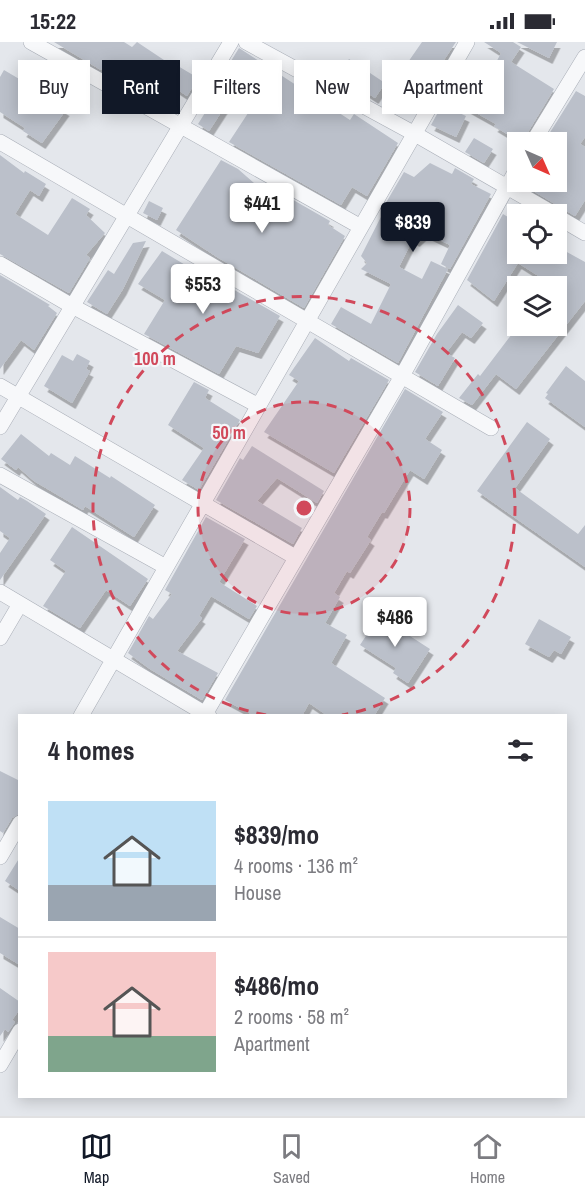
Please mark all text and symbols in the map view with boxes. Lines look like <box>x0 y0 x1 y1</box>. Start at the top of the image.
text: 15:22 <box>30 6 76 36</box>
chip: Buy <box>18 60 90 114</box>
chip: Rent <box>102 60 180 114</box>
chip: Filters <box>192 60 282 114</box>
chip: New <box>294 60 370 114</box>
chip: Apartment <box>382 60 504 114</box>
north arrow <box>507 132 567 192</box>
map controls <box>507 132 567 336</box>
pin: $441 <box>226 183 298 234</box>
text: $441 <box>244 189 280 216</box>
pin: $839 <box>377 202 449 253</box>
button: locate <box>507 204 567 264</box>
text: $839 <box>395 208 431 235</box>
pin: $553 <box>167 264 239 315</box>
text: $553 <box>185 270 221 297</box>
button: layers <box>507 276 567 336</box>
text: 100 m <box>134 346 176 371</box>
text: 50 m <box>212 420 246 445</box>
centre of rings <box>294 498 314 518</box>
pin: $486 <box>359 597 431 648</box>
text: $486 <box>377 603 413 630</box>
text: 4 homes <box>48 733 135 768</box>
icon: filters <box>504 734 537 767</box>
text: $839/mo <box>234 817 319 852</box>
icon: home <box>96 825 168 897</box>
text: 4 rooms · 136 m² <box>234 852 358 879</box>
text: House <box>234 879 281 906</box>
text: $486/mo <box>234 968 319 1003</box>
icon: home <box>96 976 168 1048</box>
text: 2 rooms · 58 m² <box>234 1003 349 1030</box>
text: Apartment <box>234 1030 310 1057</box>
tab: Map <box>80 1130 113 1188</box>
tab: Saved <box>273 1130 310 1188</box>
tab: Home <box>470 1130 505 1188</box>

